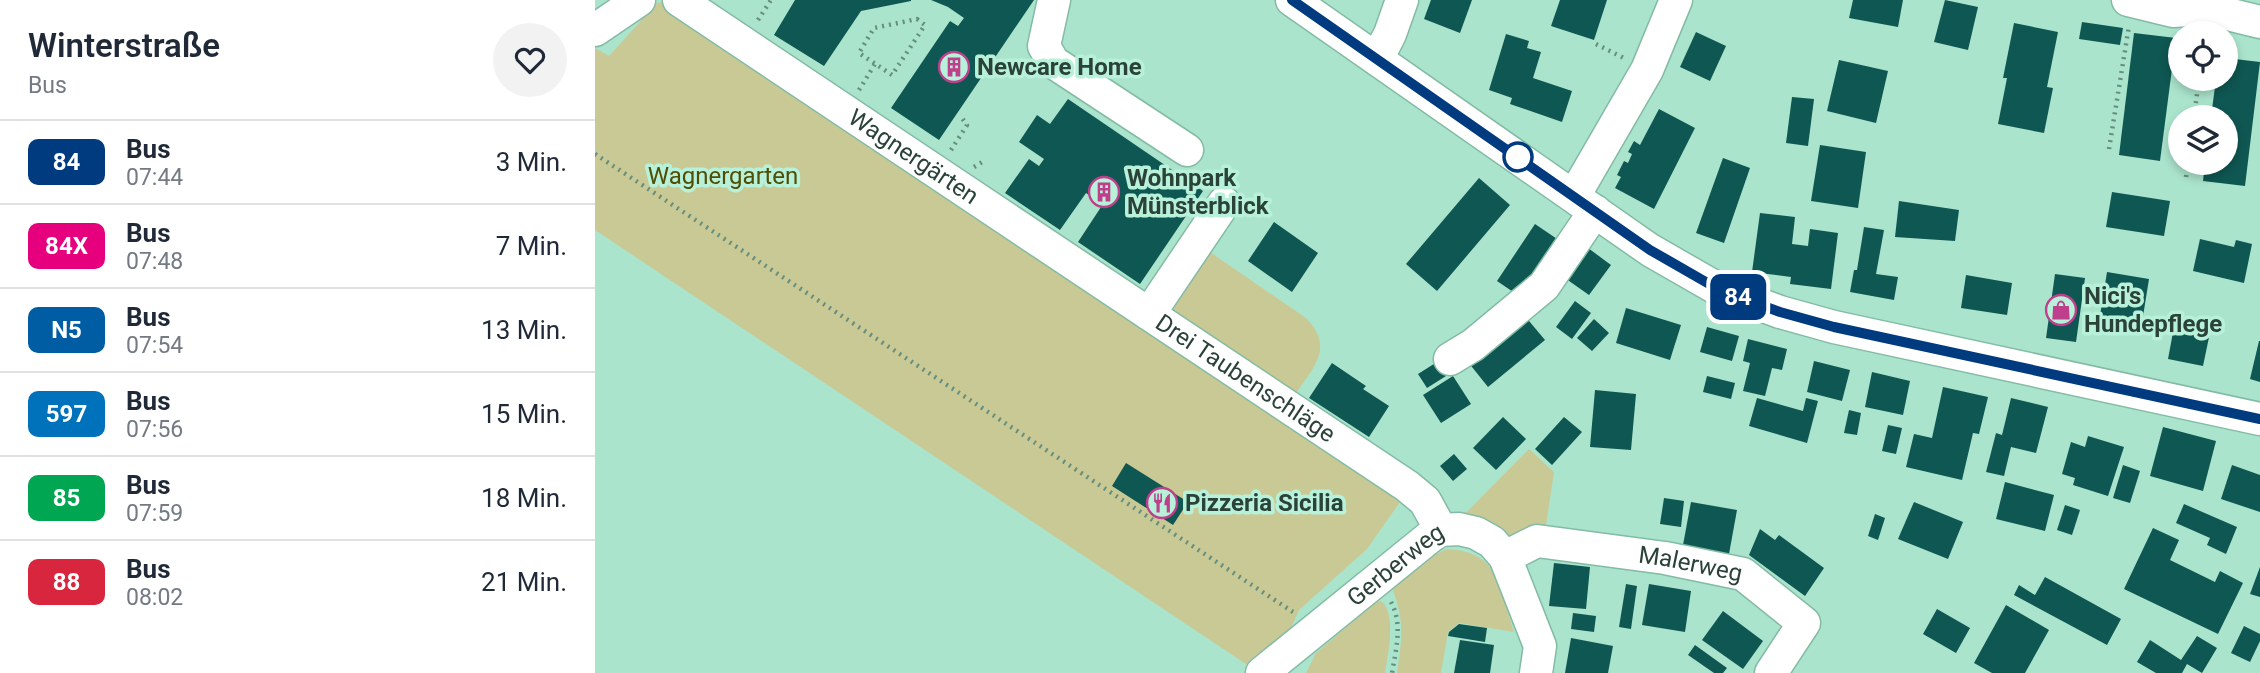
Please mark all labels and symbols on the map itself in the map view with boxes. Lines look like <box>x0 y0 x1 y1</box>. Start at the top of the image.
building icon: Newcare Home <box>937 50 971 84</box>
place label: Newcare Home <box>977 53 1142 81</box>
street label: Wagnergärten <box>843 103 984 210</box>
unlabelled marker <box>1503 142 1533 172</box>
park label: Wagnergarten <box>648 162 798 190</box>
place label: Wohnpark Münsterblick <box>1127 164 1270 220</box>
building icon: Wohnpark Münsterblick <box>1087 175 1121 209</box>
line badge: 84 <box>1707 274 1769 320</box>
place label: Nici's Hundepflege <box>2084 282 2222 338</box>
shop icon: Nici's Hundepflege <box>2044 293 2078 327</box>
street label: Drei Taubenschläge <box>1150 309 1341 448</box>
restaurant icon: Pizzeria Sicilia <box>1145 486 1179 520</box>
place label: Pizzeria Sicilia <box>1185 489 1344 517</box>
street label: Gerberweg <box>1342 518 1449 612</box>
street label: Malerweg <box>1637 541 1745 588</box>

